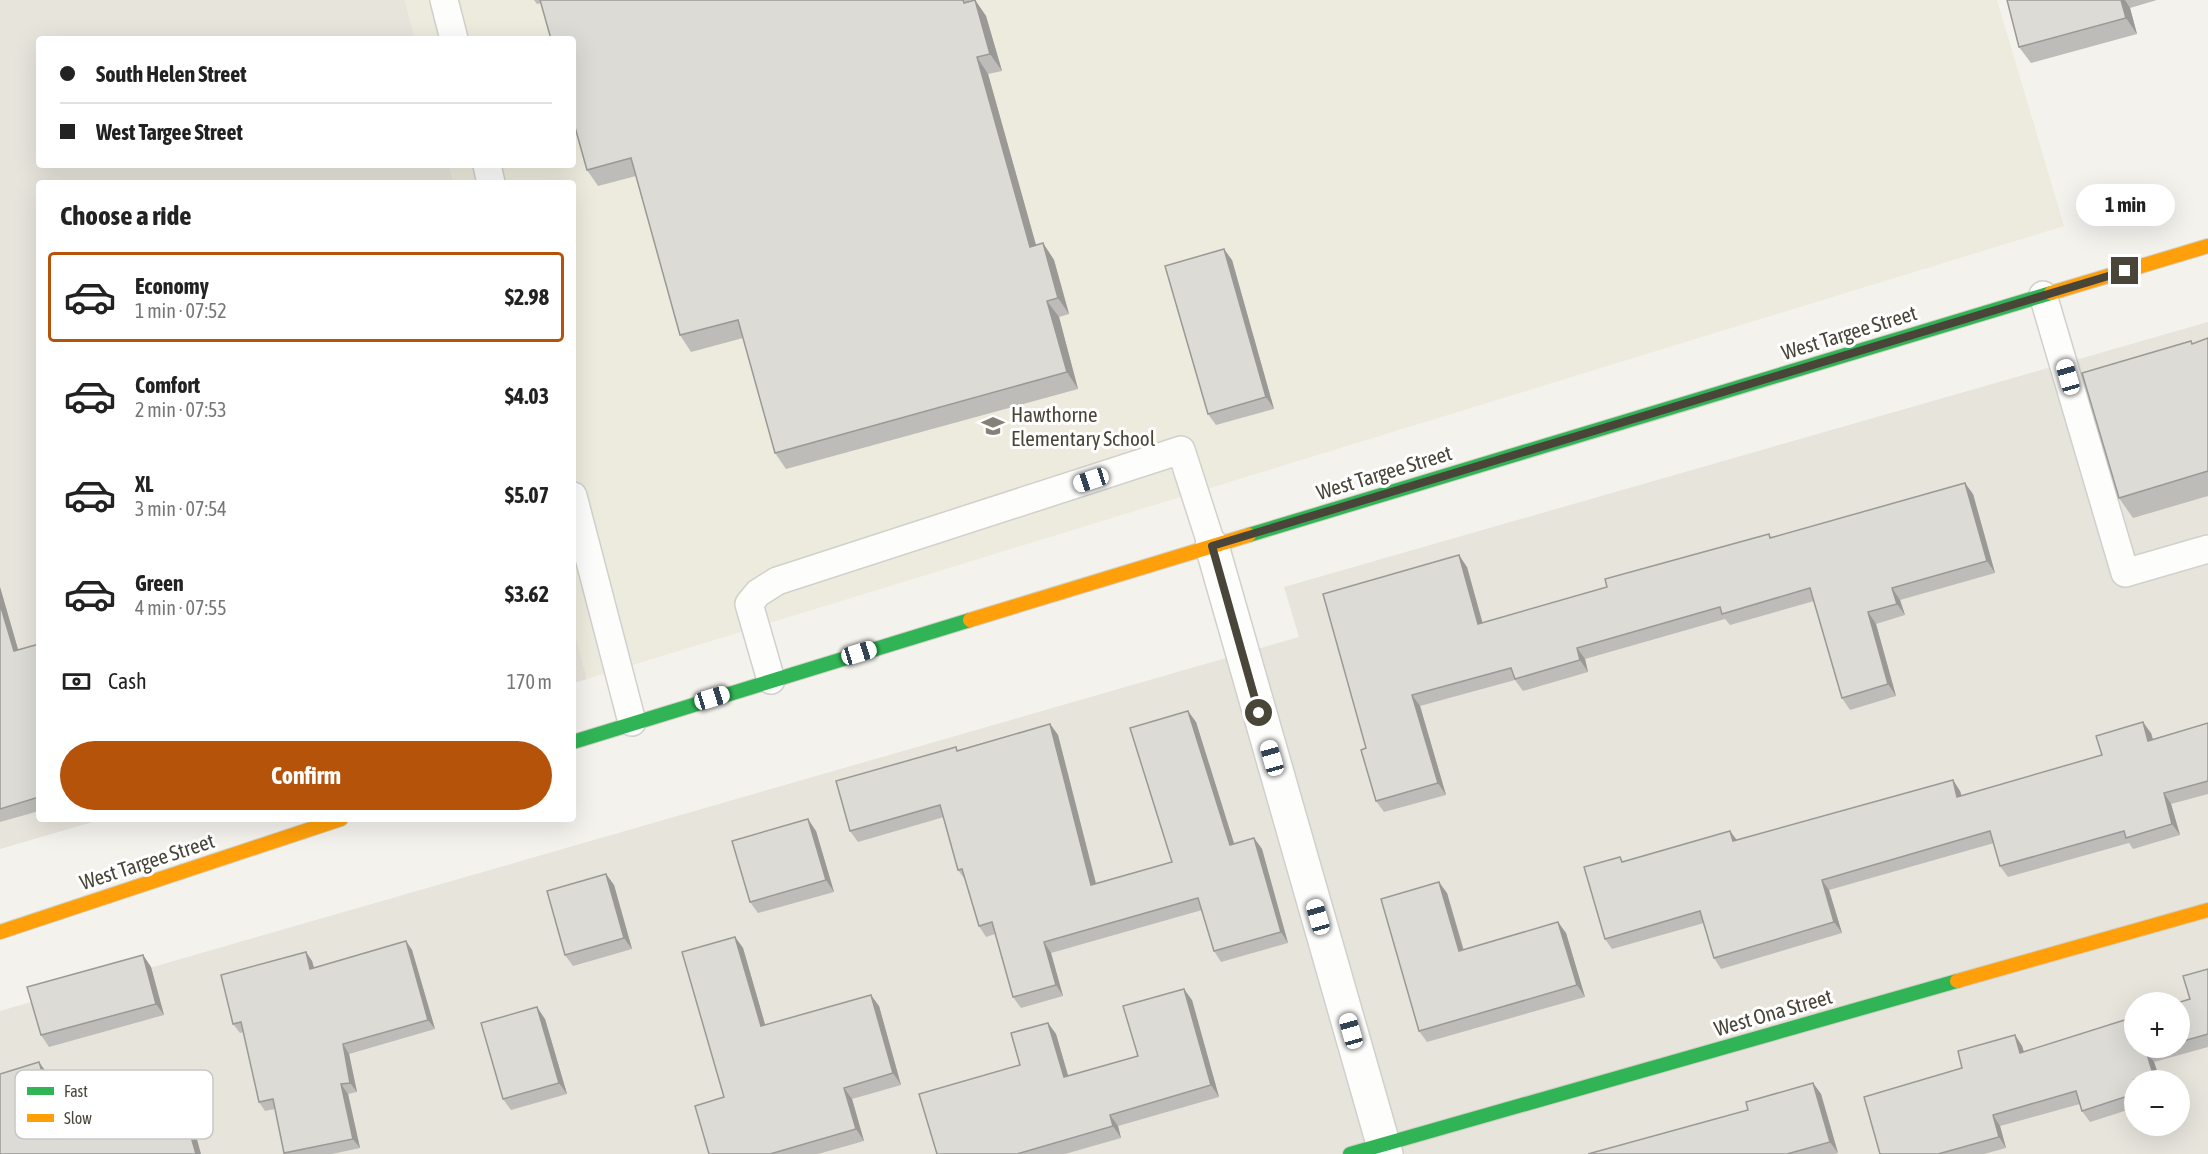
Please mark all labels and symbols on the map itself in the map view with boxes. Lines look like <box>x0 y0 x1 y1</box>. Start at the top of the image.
callout: 1 min <box>2076 184 2174 226</box>
route end <box>2111 257 2138 284</box>
street label: West Targee Street <box>1779 300 1919 364</box>
car <box>2054 357 2082 397</box>
place label: Hawthorne Elementary School <box>1011 402 1156 450</box>
school or university icon: Hawthorne Elementary School <box>980 413 1006 439</box>
street label: West Targee Street <box>1314 440 1454 504</box>
car <box>1071 466 1111 494</box>
car <box>839 639 879 667</box>
car <box>692 684 732 712</box>
route start <box>1245 699 1272 726</box>
car <box>1258 738 1286 778</box>
street label: West Targee Street <box>77 828 217 894</box>
car <box>1304 897 1332 937</box>
street label: West Ona Street <box>1711 984 1835 1040</box>
car <box>1337 1011 1365 1051</box>
legend <box>15 1070 213 1139</box>
text: Fast <box>64 1082 88 1100</box>
text: Slow <box>64 1109 92 1127</box>

